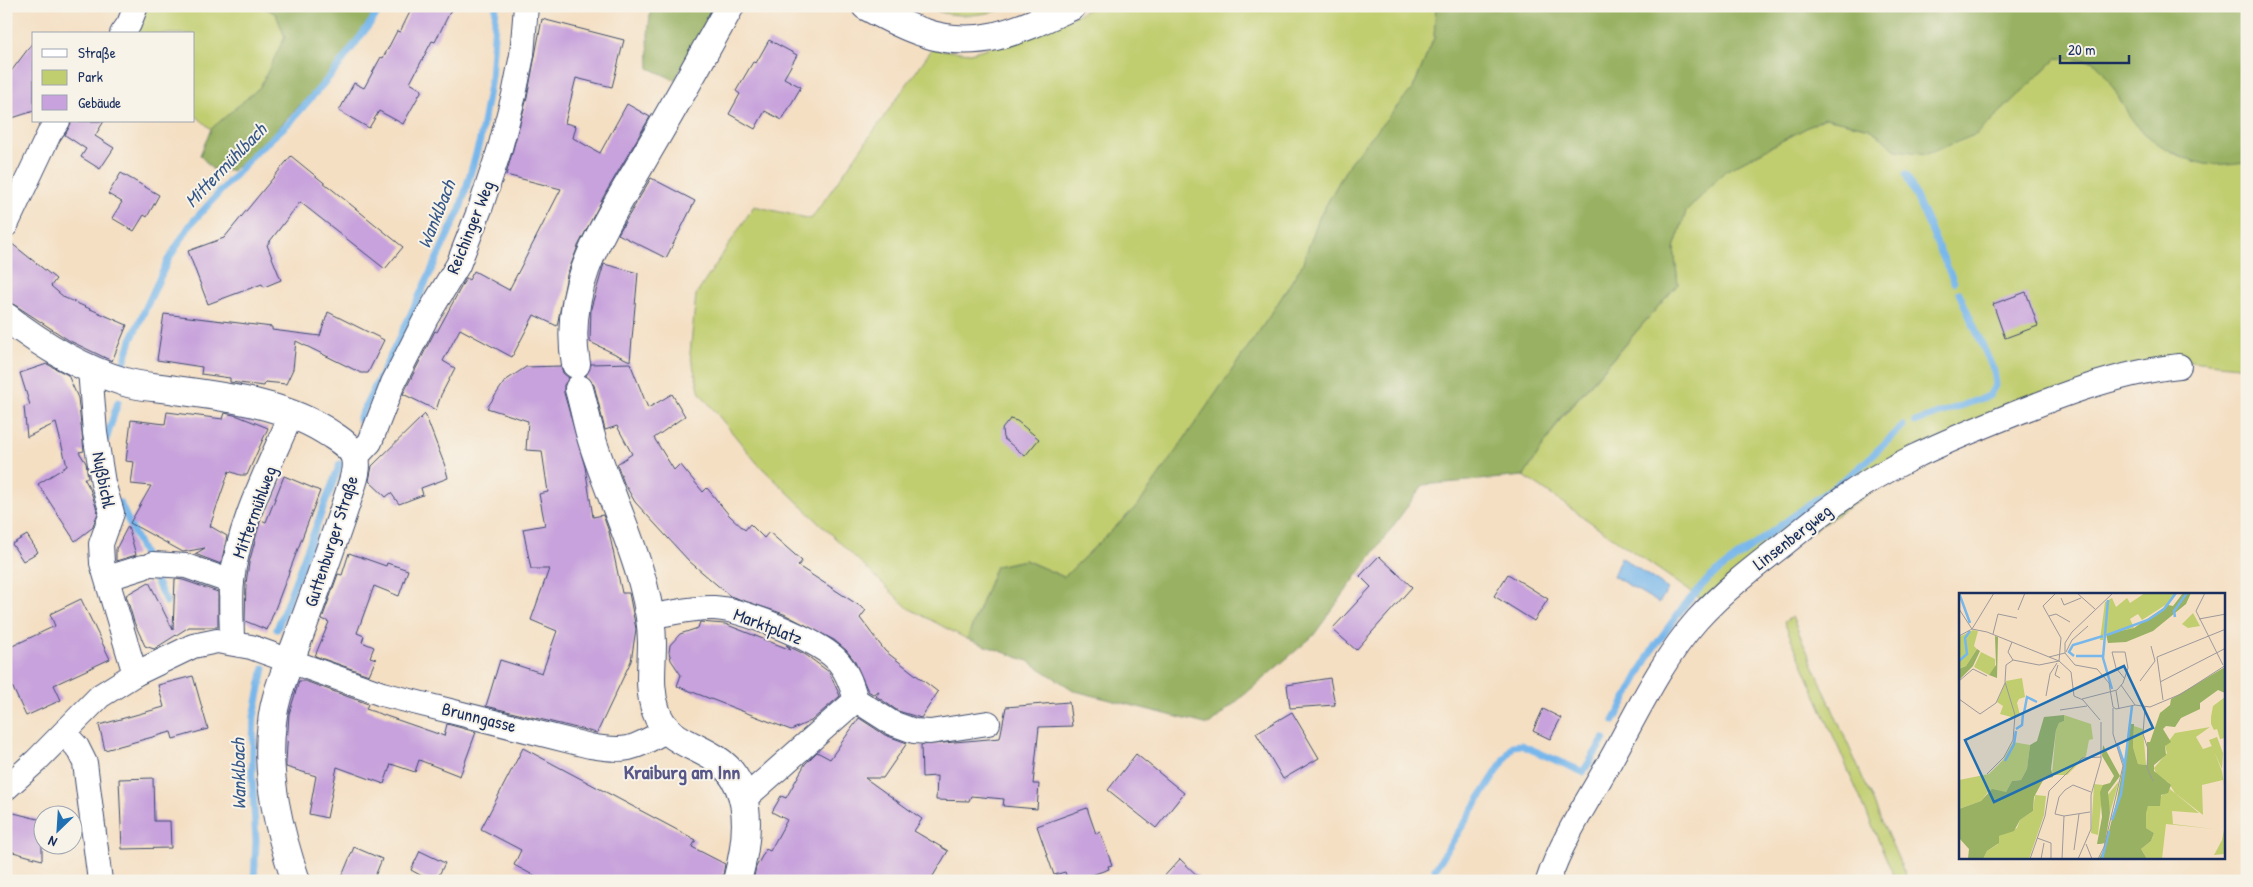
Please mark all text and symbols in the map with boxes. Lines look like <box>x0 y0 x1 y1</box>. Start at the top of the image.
legend <box>32 32 195 122</box>
scale bar <box>2060 32 2129 64</box>
text: 20 m <box>2068 39 2095 60</box>
text: Straße <box>78 42 116 63</box>
text: Park <box>78 66 103 87</box>
text: Gebäude <box>78 92 121 113</box>
water label: Mittermühlbach <box>178 116 273 213</box>
water label: Wanklbach <box>411 174 462 252</box>
street label: Reichinger Weg <box>440 177 500 277</box>
street label: Nußbichl <box>86 450 122 511</box>
street label: Mittermühlweg <box>226 462 282 562</box>
street label: Guttenburger Straße <box>298 472 364 610</box>
street label: Linsenbergweg <box>1747 498 1837 576</box>
inset map <box>1959 593 2226 860</box>
street label: Marktplatz <box>730 601 806 651</box>
street label: Brunngasse <box>439 696 519 738</box>
water label: Wanklbach <box>224 736 252 810</box>
district label: Kraiburg am Inn <box>624 758 740 786</box>
north arrow <box>32 804 82 854</box>
text: N <box>44 832 60 852</box>

